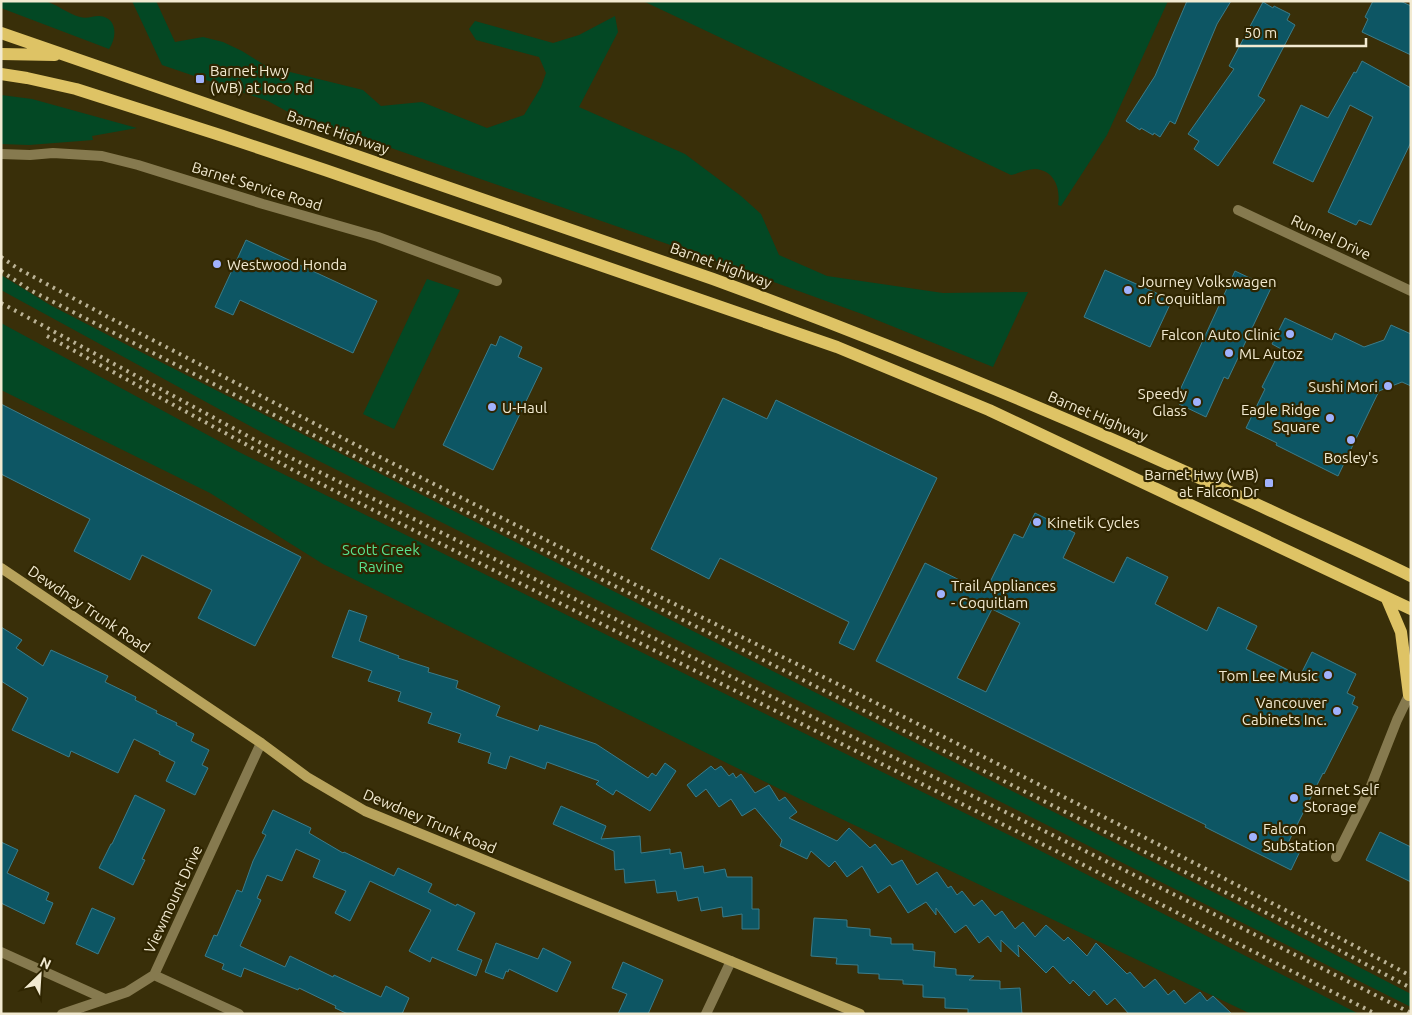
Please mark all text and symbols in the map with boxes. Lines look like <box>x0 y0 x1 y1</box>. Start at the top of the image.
scale bar <box>1237 15 1366 47</box>
text: 50 m <box>1244 24 1277 41</box>
place label: Barnet Hwy (WB) at Ioco Rd <box>210 62 313 96</box>
marker: Barnet Hwy (WB) at Ioco Rd <box>194 73 206 85</box>
street label: Barnet Highway <box>285 107 391 157</box>
street label: Barnet Service Road <box>190 158 324 214</box>
street label: Runnel Drive <box>1288 211 1374 263</box>
street label: Barnet Highway <box>668 239 774 291</box>
place label: Westwood Honda <box>227 256 347 273</box>
marker: Westwood Honda <box>211 258 223 270</box>
place label: Journey Volkswagen of Coquitlam <box>1138 273 1277 307</box>
marker: Journey Volkswagen of Coquitlam <box>1122 284 1134 296</box>
place label: Falcon Auto Clinic <box>1161 326 1280 343</box>
marker: Falcon Auto Clinic <box>1284 328 1296 340</box>
place label: ML Autoz <box>1239 345 1303 362</box>
marker: ML Autoz <box>1223 347 1235 359</box>
place label: Sushi Mori <box>1308 378 1378 395</box>
marker: Sushi Mori <box>1382 380 1394 392</box>
place label: Speedy Glass <box>1138 385 1187 419</box>
street label: Barnet Highway <box>1045 387 1151 445</box>
marker: Speedy Glass <box>1191 396 1203 408</box>
place label: U-Haul <box>502 399 547 416</box>
marker: U-Haul <box>486 401 498 413</box>
place label: Eagle Ridge Square <box>1241 401 1320 435</box>
marker: Eagle Ridge Square <box>1324 412 1336 424</box>
marker: Bosley's <box>1345 434 1357 446</box>
place label: Bosley's <box>1324 449 1378 466</box>
place label: Barnet Hwy (WB) at Falcon Dr <box>1144 466 1259 500</box>
marker: Barnet Hwy (WB) at Falcon Dr <box>1263 477 1275 489</box>
place label: Kinetik Cycles <box>1047 514 1140 531</box>
marker: Kinetik Cycles <box>1031 516 1043 528</box>
park label: Scott Creek Ravine <box>342 541 420 575</box>
street label: Dewdney Trunk Road <box>25 562 153 656</box>
place label: Trail Appliances - Coquitlam <box>951 577 1056 611</box>
marker: Trail Appliances - Coquitlam <box>935 588 947 600</box>
place label: Tom Lee Music <box>1219 667 1318 684</box>
marker: Tom Lee Music <box>1322 669 1334 681</box>
place label: Vancouver Cabinets Inc. <box>1242 694 1327 728</box>
marker: Vancouver Cabinets Inc. <box>1331 705 1343 717</box>
place label: Barnet Self Storage <box>1304 781 1379 815</box>
street label: Dewdney Trunk Road <box>361 785 499 857</box>
marker: Barnet Self Storage <box>1288 792 1300 804</box>
place label: Falcon Substation <box>1263 820 1335 854</box>
marker: Falcon Substation <box>1247 831 1259 843</box>
street label: Viewmount Drive <box>141 842 205 956</box>
north arrow <box>15 950 65 1000</box>
text: N <box>37 954 54 973</box>

